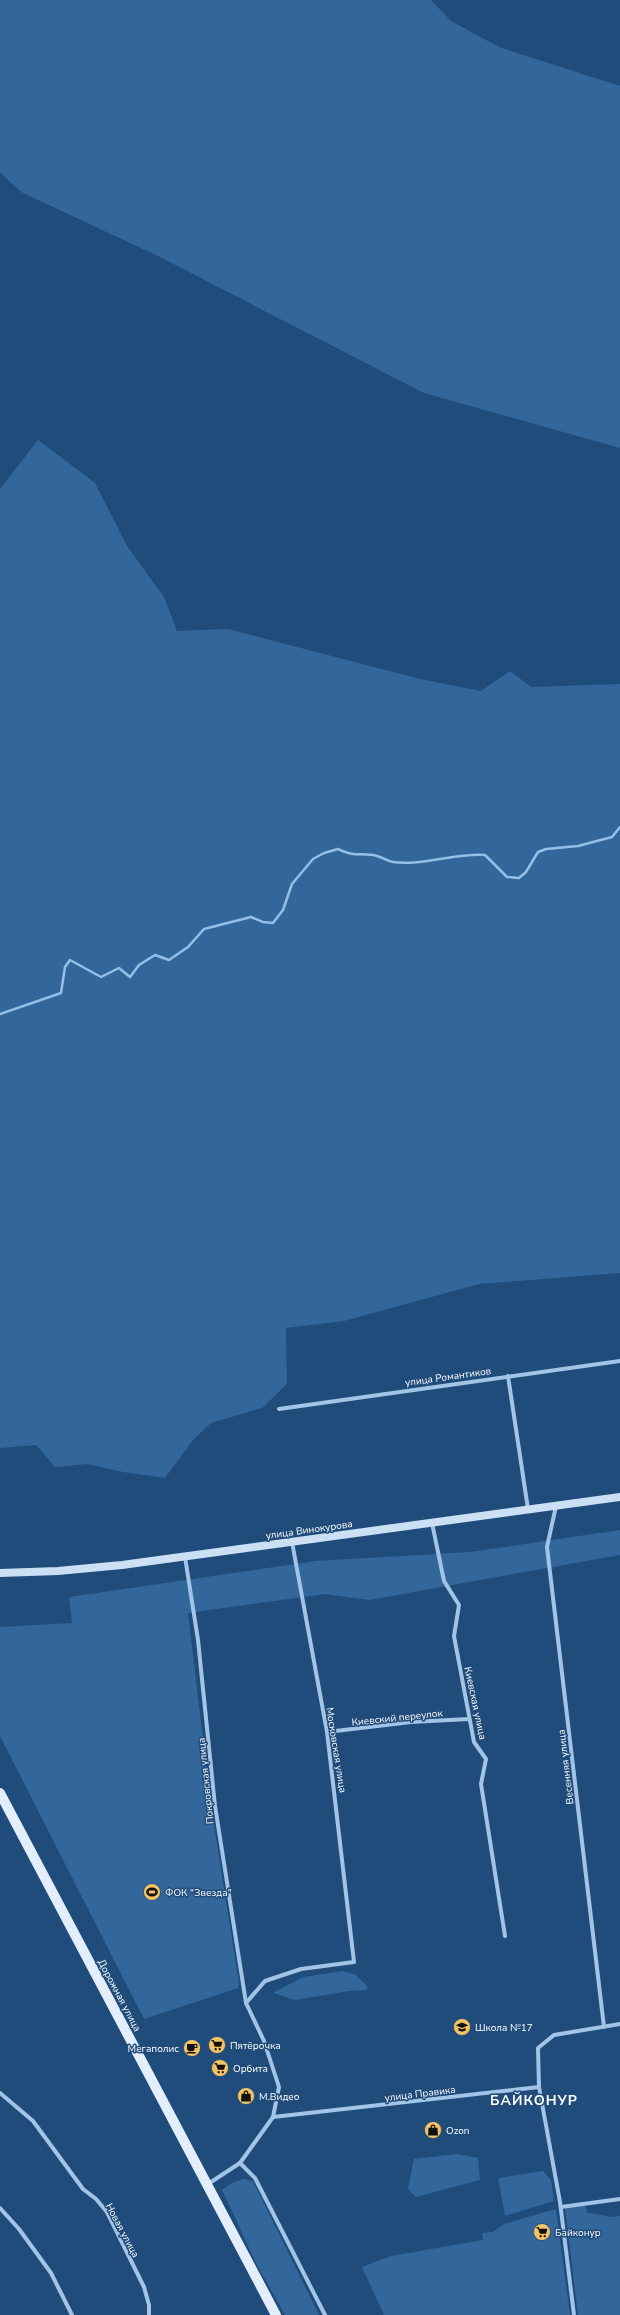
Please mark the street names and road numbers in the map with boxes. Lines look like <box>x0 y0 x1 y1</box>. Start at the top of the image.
street label: улица Романтиков <box>404 1364 493 1390</box>
street label: улица Винокурова <box>265 1517 353 1543</box>
street label: Киевская улица <box>460 1665 490 1741</box>
street label: Московская улица <box>322 1706 350 1794</box>
street label: Киевский переулок <box>351 1706 444 1730</box>
street label: Весенняя улица <box>554 1729 578 1805</box>
street label: Покровская улица <box>194 1737 217 1825</box>
street label: Дорожная улица <box>94 1957 144 2034</box>
street label: улица Правика <box>384 2083 456 2105</box>
street label: Новая улица <box>102 2201 142 2260</box>

